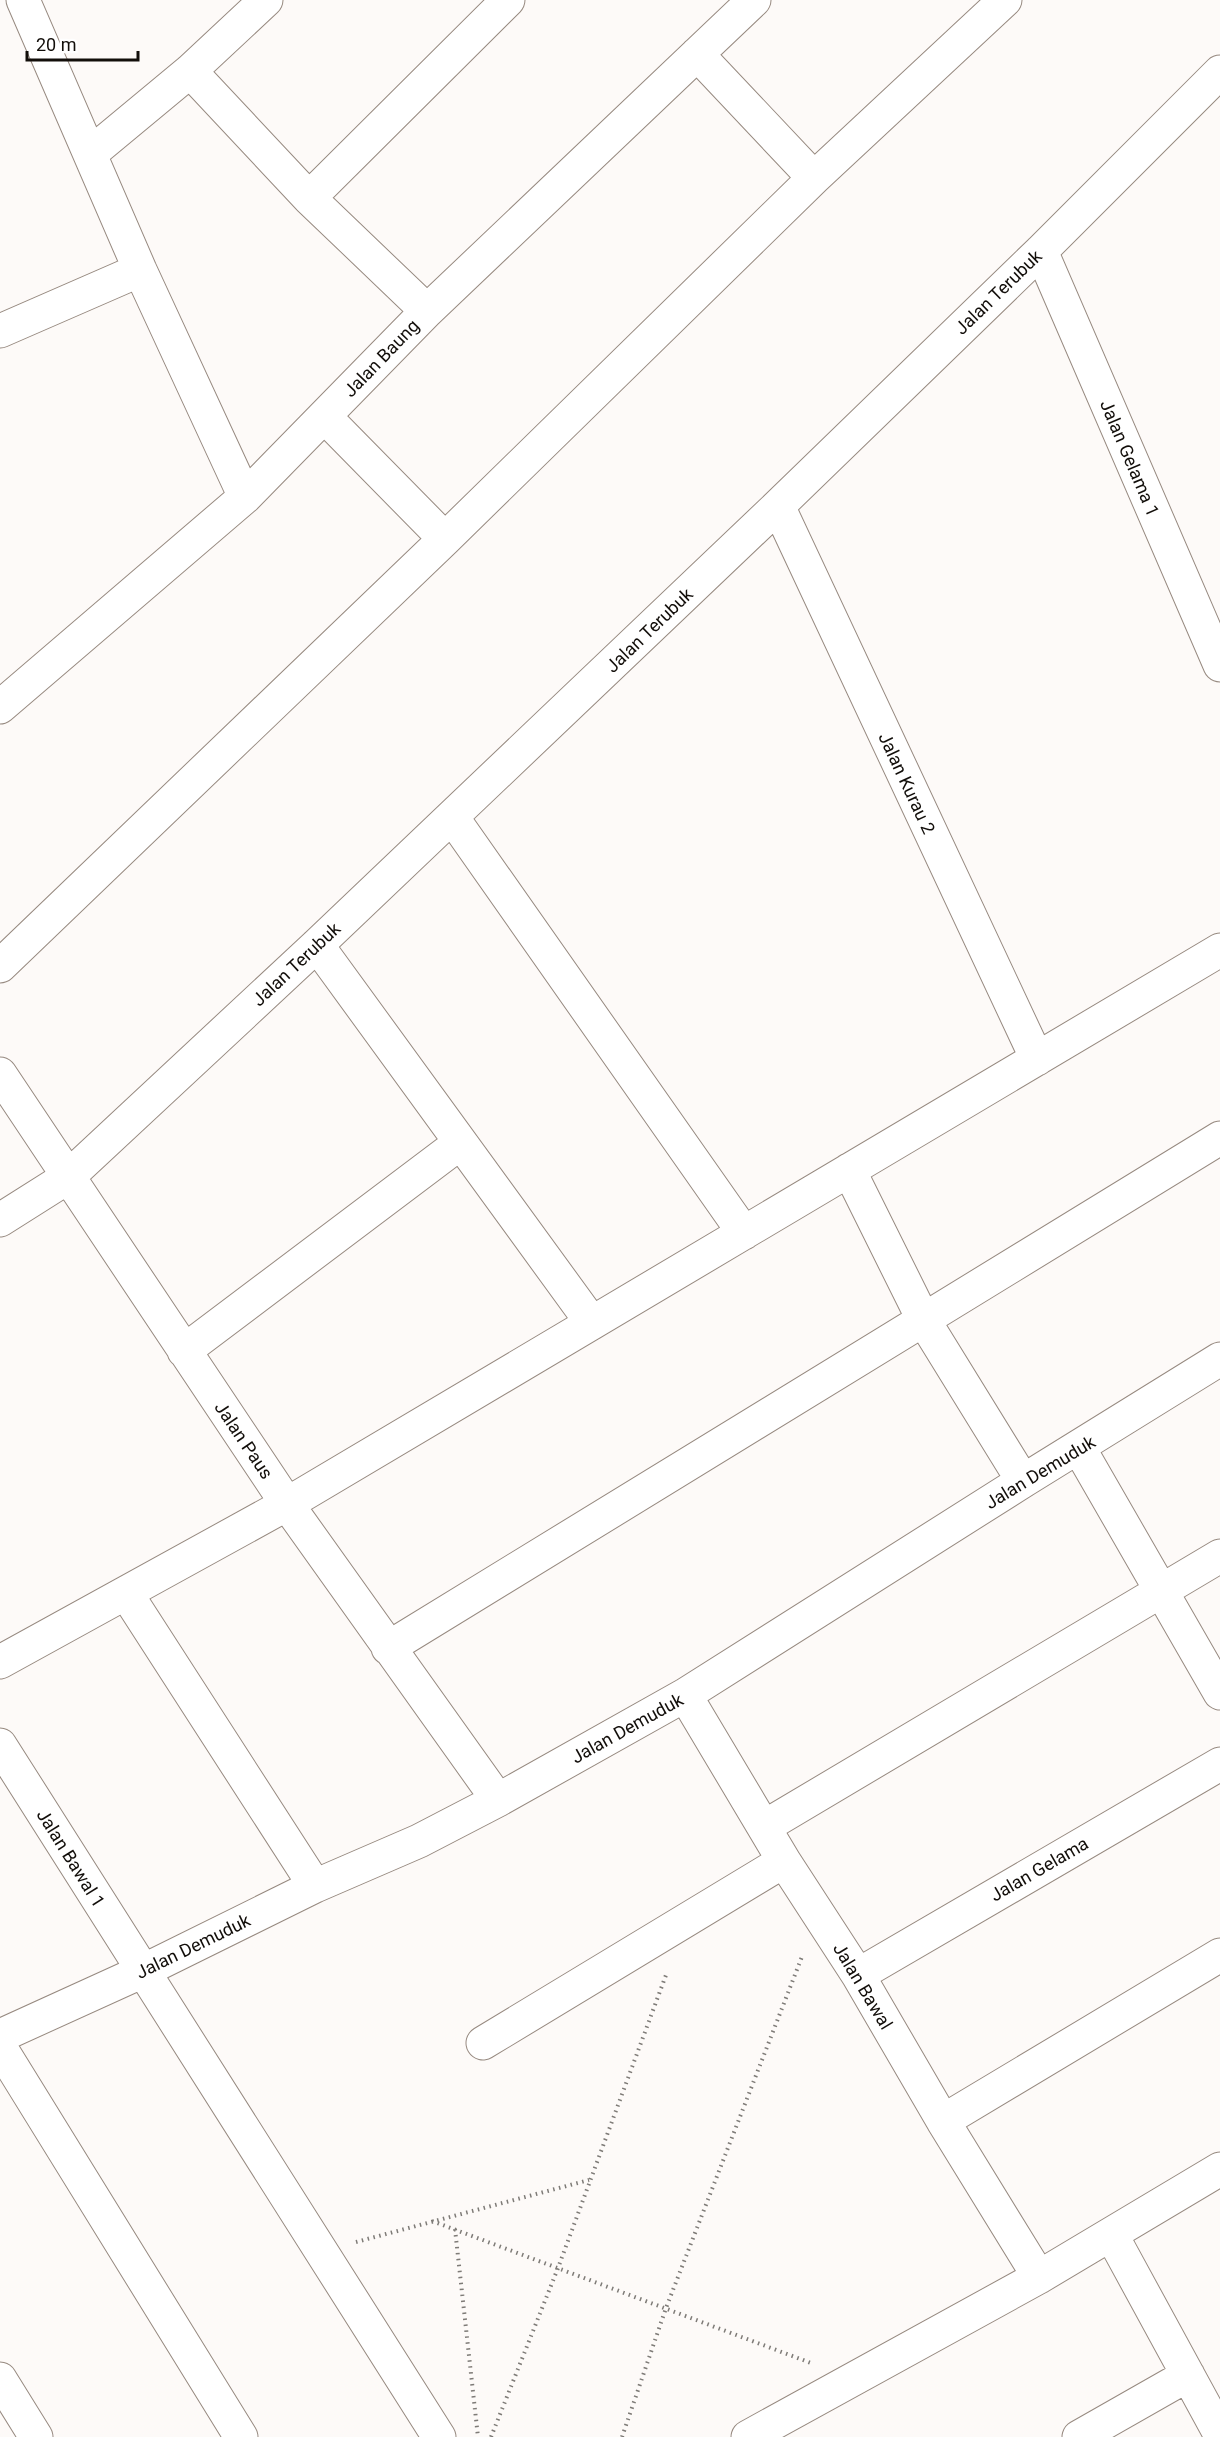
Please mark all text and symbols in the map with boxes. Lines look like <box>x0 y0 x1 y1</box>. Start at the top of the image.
scale bar <box>27 24 138 62</box>
text: 20 m <box>36 34 76 55</box>
street label: Jalan Terubuk <box>950 245 1046 339</box>
street label: Jalan Baung <box>339 315 423 401</box>
street label: Jalan Gelama 1 <box>1096 397 1164 519</box>
street label: Jalan Terubuk <box>601 583 697 677</box>
street label: Jalan Kurau 2 <box>874 729 940 837</box>
street label: Jalan Terubuk <box>248 917 345 1010</box>
street label: Jalan Paus <box>211 1397 277 1483</box>
street label: Jalan Demuduk <box>981 1430 1100 1513</box>
street label: Jalan Demuduk <box>567 1688 687 1767</box>
street label: Jalan Bawal 1 <box>33 1805 109 1911</box>
street label: Jalan Gelama <box>986 1832 1092 1906</box>
street label: Jalan Demuduk <box>132 1909 254 1983</box>
street label: Jalan Bawal <box>829 1939 897 2033</box>

